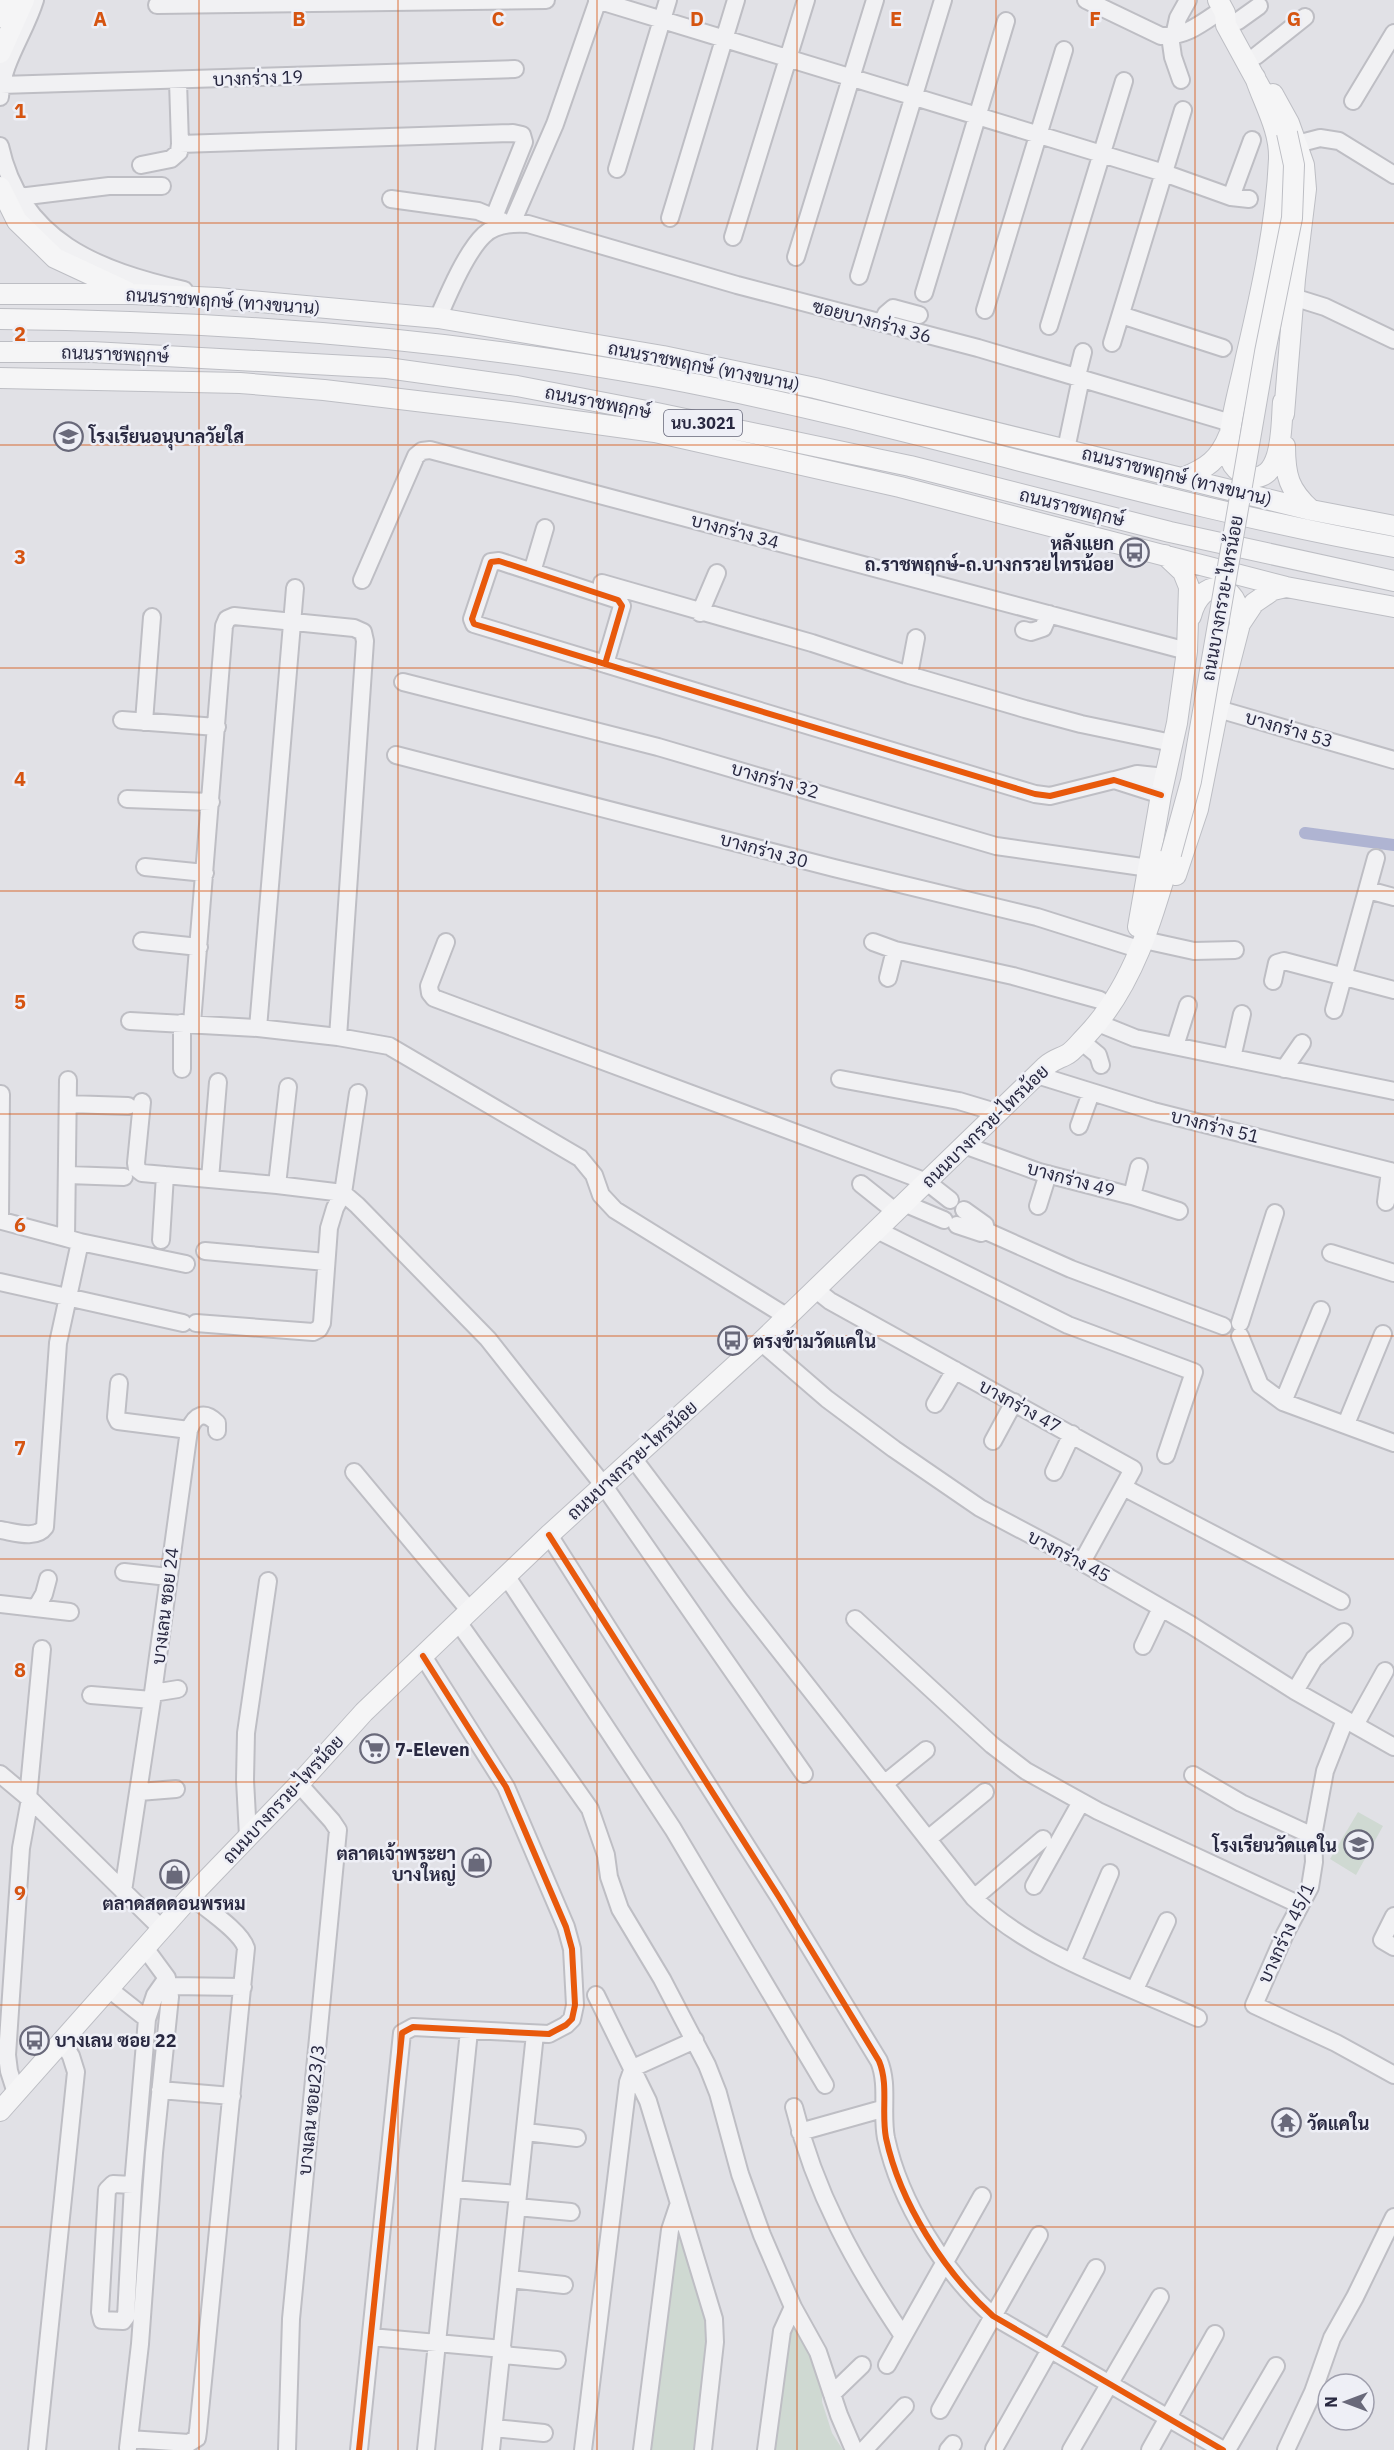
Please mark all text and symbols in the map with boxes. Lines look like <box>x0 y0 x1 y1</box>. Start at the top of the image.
text: A <box>93 5 107 32</box>
text: B <box>292 5 306 32</box>
text: C <box>491 5 505 32</box>
text: D <box>690 5 704 32</box>
text: E <box>890 5 902 32</box>
text: F <box>1089 5 1101 32</box>
text: G <box>1287 5 1301 32</box>
street label: บางกร่าง 19 <box>212 65 304 91</box>
text: 1 <box>14 97 26 124</box>
street label: ถนนราชพฤกษ์ (ทางขนาน) <box>125 282 321 319</box>
street label: ซอยบางกร่าง 36 <box>810 294 934 348</box>
text: 2 <box>14 320 26 347</box>
street label: ถนนราชพฤกษ์ (ทางขนาน) <box>606 335 802 396</box>
street label: ถนนราชพฤกษ์ <box>61 340 170 367</box>
street label: ถนนราชพฤกษ์ <box>543 379 654 424</box>
road number: นบ.3021 <box>664 410 742 436</box>
school or university icon: โรงเรียนอนุบาลวัยใส <box>52 420 84 452</box>
place label: โรงเรียนอนุบาลวัยใส <box>88 424 244 451</box>
street label: ถนนราชพฤกษ์ (ทางขนาน) <box>1080 440 1275 511</box>
street label: ถนนราชพฤกษ์ <box>1017 482 1128 531</box>
street label: บางกร่าง 34 <box>688 508 782 554</box>
street label: ถนนบางกรวย-ไทรน้อย <box>1195 513 1248 683</box>
place label: หลังแยก ถ.ราชพฤกษ์-ถ.บางกรวยไทรน้อย <box>865 532 1114 576</box>
bus stop icon: หลังแยก ถ.ราชพฤกษ์-ถ.บางกรวยไทรน้อย <box>1119 537 1151 569</box>
text: 3 <box>14 543 26 570</box>
street label: บางกร่าง 53 <box>1242 705 1336 753</box>
street label: บางกร่าง 32 <box>728 756 822 804</box>
text: 4 <box>14 765 26 792</box>
street label: บางกร่าง 30 <box>717 827 811 873</box>
text: 5 <box>14 988 26 1015</box>
street label: ถนนบางกรวย-ไทรน้อย <box>916 1059 1053 1192</box>
street label: บางกร่าง 51 <box>1168 1104 1262 1148</box>
street label: บางกร่าง 49 <box>1024 1156 1118 1202</box>
text: 6 <box>14 1211 26 1238</box>
bus stop icon: ตรงข้ามวัดแคใน <box>716 1325 748 1357</box>
place label: ตรงข้ามวัดแคใน <box>753 1329 876 1353</box>
street label: บางกร่าง 47 <box>975 1374 1065 1438</box>
street label: ถนนบางกรวย-ไทรน้อย <box>561 1395 702 1525</box>
text: 7 <box>14 1434 26 1461</box>
street label: บางกร่าง 45 <box>1024 1525 1114 1587</box>
street label: บางเลน ซอย 24 <box>146 1546 184 1666</box>
text: 8 <box>14 1656 26 1683</box>
street label: ถนนบางกรวย-ไทรน้อย <box>217 1729 349 1868</box>
supermarket icon: 7-Eleven <box>358 1733 390 1765</box>
place label: 7-Eleven <box>395 1738 470 1761</box>
school or university icon: โรงเรียนวัดแคใน <box>1342 1829 1374 1861</box>
place label: โรงเรียนวัดแคใน <box>1212 1833 1337 1857</box>
place label: ตลาดเจ้าพระยา บางใหญ่ <box>336 1842 456 1886</box>
shop icon: ตลาดเจ้าพระยา บางใหญ่ <box>461 1847 493 1879</box>
shop icon: ตลาดสดดอนพรหม <box>158 1858 190 1890</box>
text: 9 <box>14 1879 26 1906</box>
street label: บางกร่าง 45/1 <box>1253 1879 1319 1987</box>
place label: ตลาดสดดอนพรหม <box>103 1892 245 1915</box>
bus stop icon: บางเลน ซอย 22 <box>18 2024 50 2056</box>
place label: บางเลน ซอย 22 <box>55 2029 176 2052</box>
street label: บางเลน ซอย23/3 <box>293 2043 329 2177</box>
temple icon: วัดแคใน <box>1270 2107 1302 2139</box>
place label: วัดแคใน <box>1307 2111 1369 2135</box>
north arrow <box>1316 2372 1376 2432</box>
text: N <box>1321 2396 1341 2408</box>

